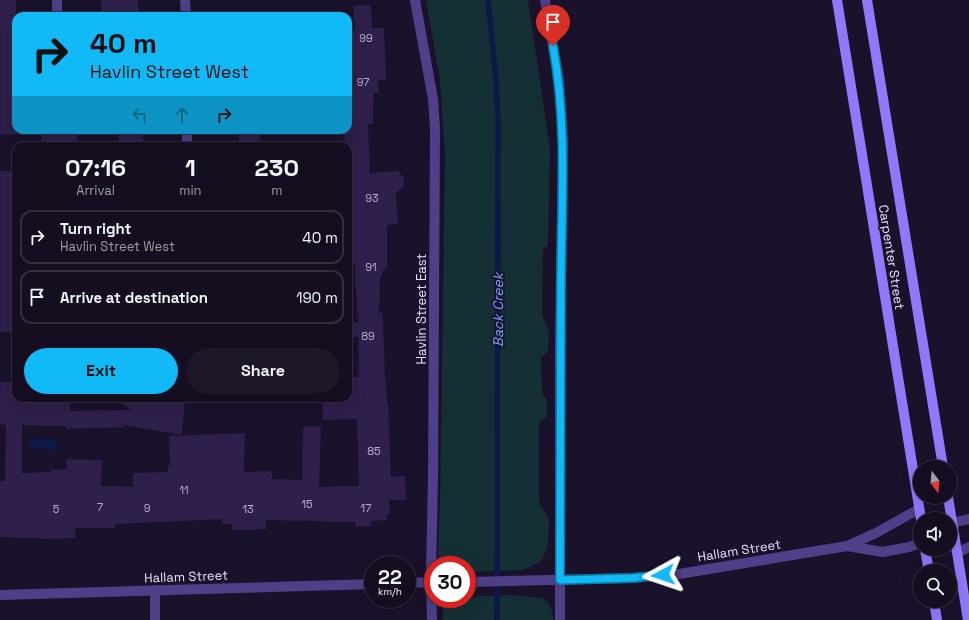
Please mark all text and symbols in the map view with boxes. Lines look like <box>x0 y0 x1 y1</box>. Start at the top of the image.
pin <box>536 5 570 46</box>
icon: arrive <box>542 11 564 33</box>
text: 40 m <box>90 25 157 61</box>
icon: right <box>24 28 76 80</box>
house number: 99 <box>359 31 373 45</box>
text: Havlin Street West <box>90 60 249 83</box>
house number: 97 <box>357 75 369 89</box>
icon: left <box>129 104 151 126</box>
icon: ahead <box>171 104 193 126</box>
icon: right <box>213 104 235 126</box>
text: 07:16 <box>65 152 126 183</box>
text: 1 <box>185 152 196 183</box>
text: 230 <box>255 152 299 183</box>
text: Arrival <box>76 182 115 199</box>
text: min <box>179 182 202 199</box>
text: m <box>271 182 282 199</box>
house number: 93 <box>365 191 379 205</box>
street label: Carpenter Street <box>875 203 908 311</box>
text: Turn right <box>60 219 131 238</box>
icon: right <box>26 226 48 248</box>
text: 40 m <box>302 228 338 247</box>
text: Havlin Street West <box>60 238 175 255</box>
street label: Havlin Street East <box>413 254 430 364</box>
house number: 91 <box>365 260 377 274</box>
water label: Back Creek <box>489 271 507 347</box>
icon: arrive <box>26 286 48 308</box>
text: Arrive at destination <box>60 288 208 307</box>
text: 190 m <box>296 288 338 307</box>
house number: 89 <box>361 329 375 343</box>
button: Exit <box>24 348 178 394</box>
button: Share <box>186 348 340 394</box>
house number: 85 <box>367 444 381 458</box>
north arrow <box>913 460 957 504</box>
map controls <box>913 460 957 608</box>
house number: 11 <box>179 483 189 497</box>
house number: 15 <box>301 497 313 511</box>
house number: 7 <box>97 500 103 514</box>
house number: 9 <box>144 501 151 515</box>
house number: 17 <box>361 501 371 515</box>
house number: 5 <box>53 502 60 516</box>
house number: 13 <box>242 502 254 516</box>
button: sound <box>913 512 957 556</box>
street label: Hallam Street <box>696 536 782 565</box>
position arrow <box>642 554 684 596</box>
speed limit sign: 30 <box>424 556 476 608</box>
text: 22 <box>378 564 402 590</box>
button: search <box>913 564 957 608</box>
street label: Hallam Street <box>144 567 228 586</box>
text: km/h <box>378 585 402 598</box>

